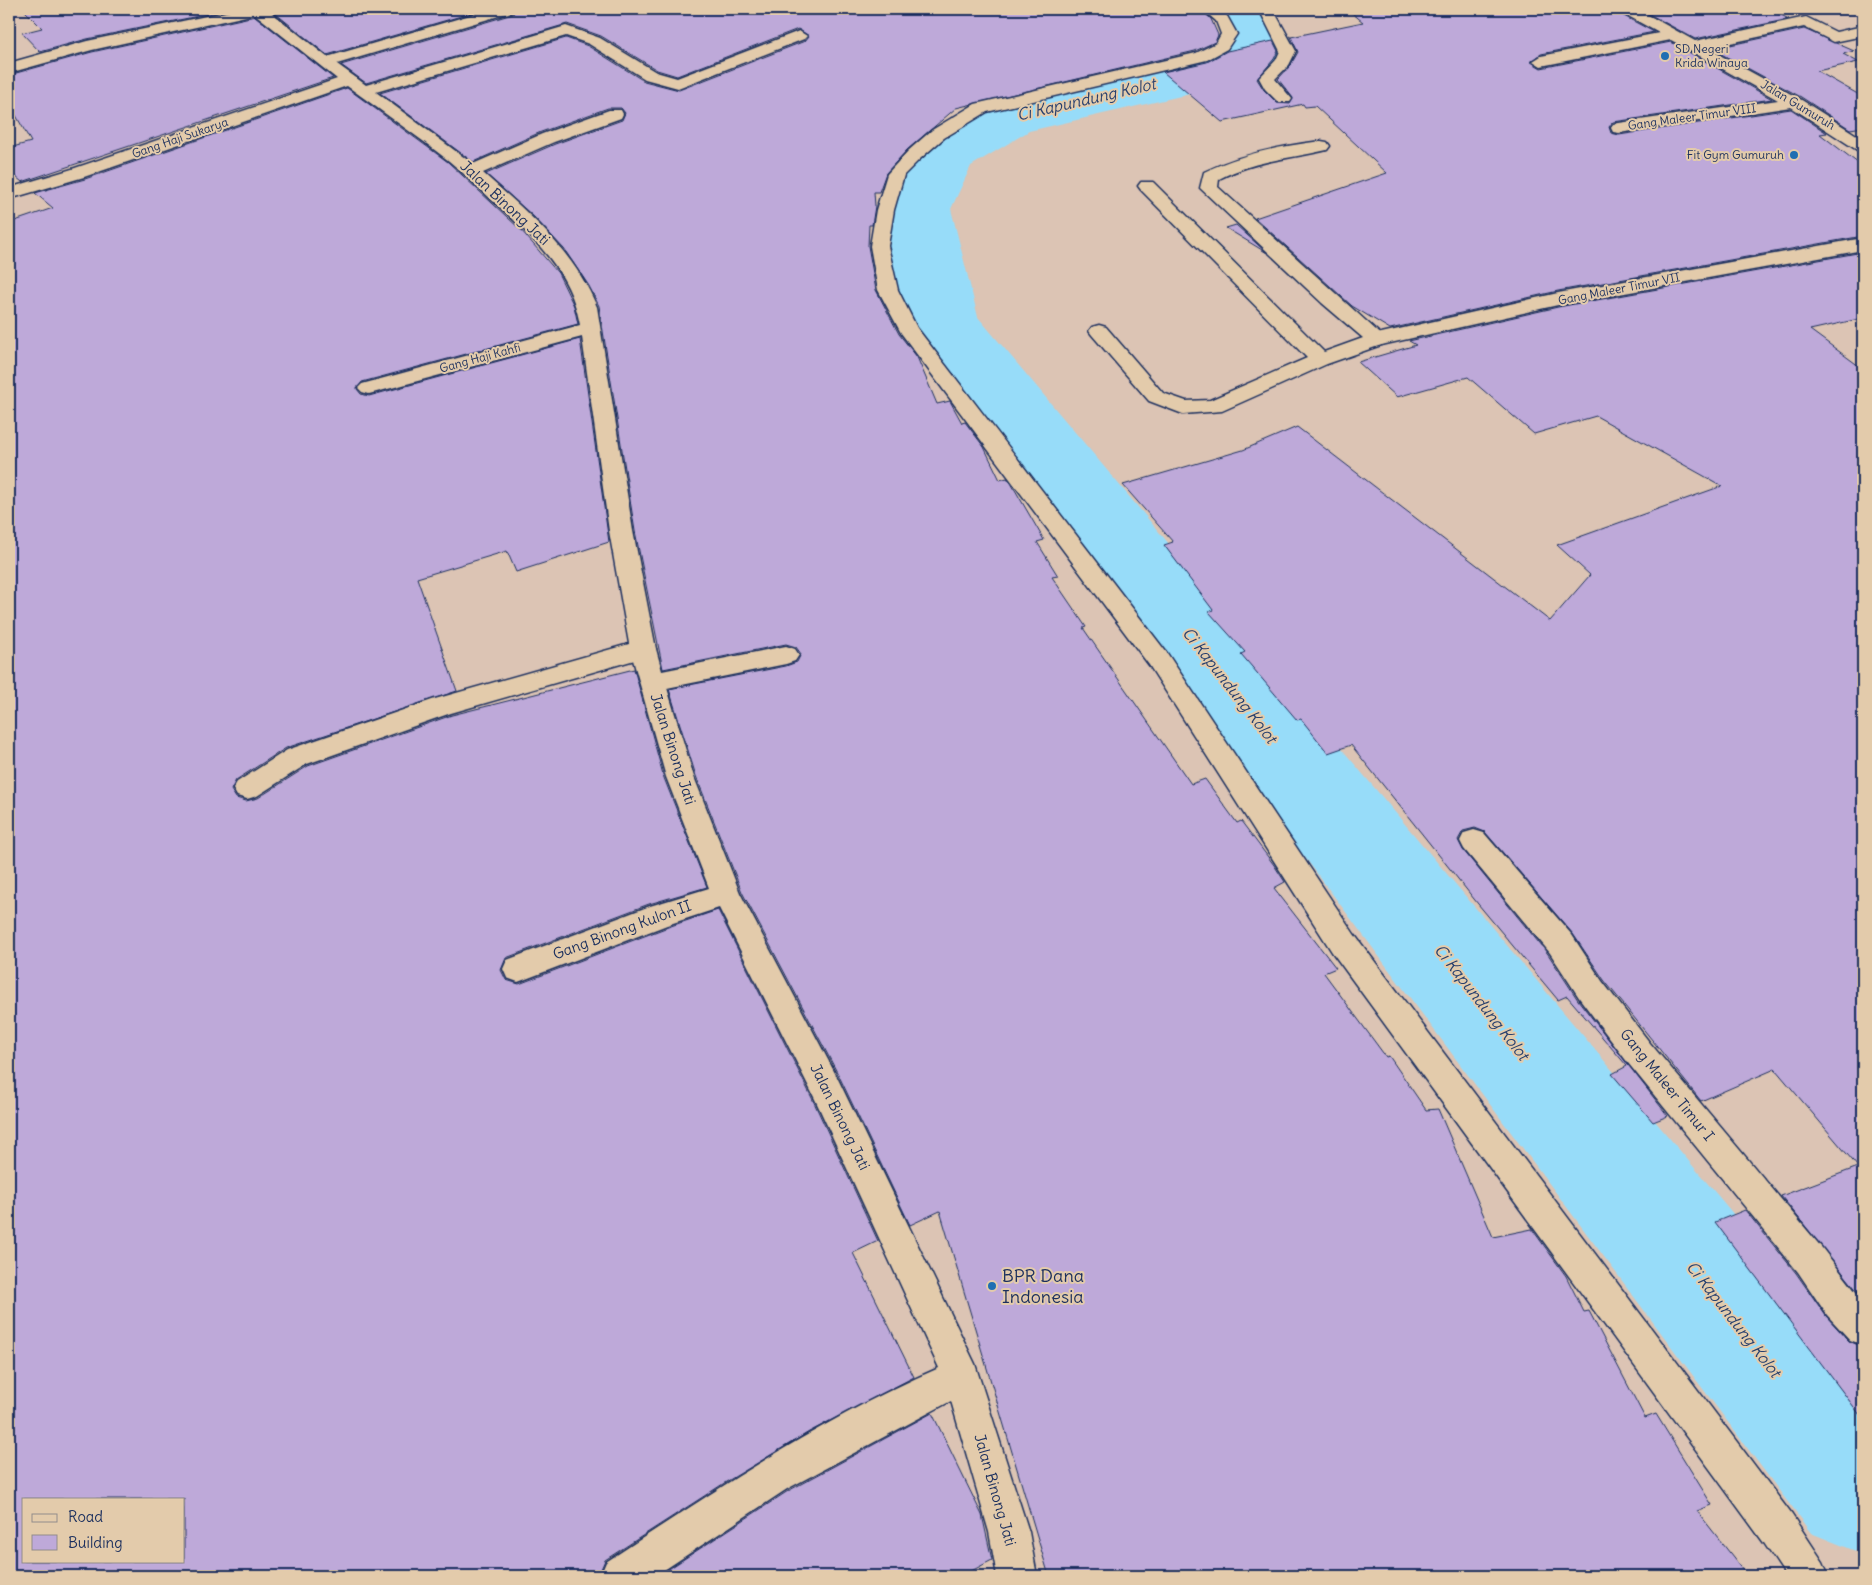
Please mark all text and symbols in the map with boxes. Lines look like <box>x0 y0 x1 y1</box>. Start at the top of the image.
place label: SD Negeri Krida Winaya <box>1675 41 1748 70</box>
marker: SD Negeri Krida Winaya <box>1659 50 1671 62</box>
water label: Ci Kapundung Kolot <box>1015 73 1160 125</box>
street label: Jalan Gumuruh <box>1758 76 1838 133</box>
street label: Gang Maleer Timur VIII <box>1627 100 1757 133</box>
street label: Gang Haji Sukarya <box>130 114 230 161</box>
place label: Fit Gym Gumuruh <box>1687 147 1784 162</box>
marker: Fit Gym Gumuruh <box>1788 149 1800 161</box>
street label: Jalan Binong Jati <box>457 156 554 249</box>
street label: Gang Maleer Timur VII <box>1557 269 1681 308</box>
street label: Gang Haji Kahfi <box>438 339 522 376</box>
water label: Ci Kapundung Kolot <box>1178 623 1283 749</box>
street label: Jalan Binong Jati <box>647 691 700 807</box>
street label: Gang Binong Kulon II <box>550 896 694 963</box>
water label: Ci Kapundung Kolot <box>1430 940 1535 1066</box>
street label: Gang Maleer Timur I <box>1616 1025 1719 1145</box>
street label: Jalan Binong Jati <box>807 1061 874 1173</box>
water label: Ci Kapundung Kolot <box>1682 1257 1787 1383</box>
place label: BPR Dana Indonesia <box>1002 1264 1084 1308</box>
marker: BPR Dana Indonesia <box>986 1280 998 1292</box>
street label: Jalan Binong Jati <box>970 1432 1021 1548</box>
legend <box>22 1498 185 1562</box>
text: Road <box>68 1507 103 1526</box>
text: Building <box>68 1533 123 1552</box>

